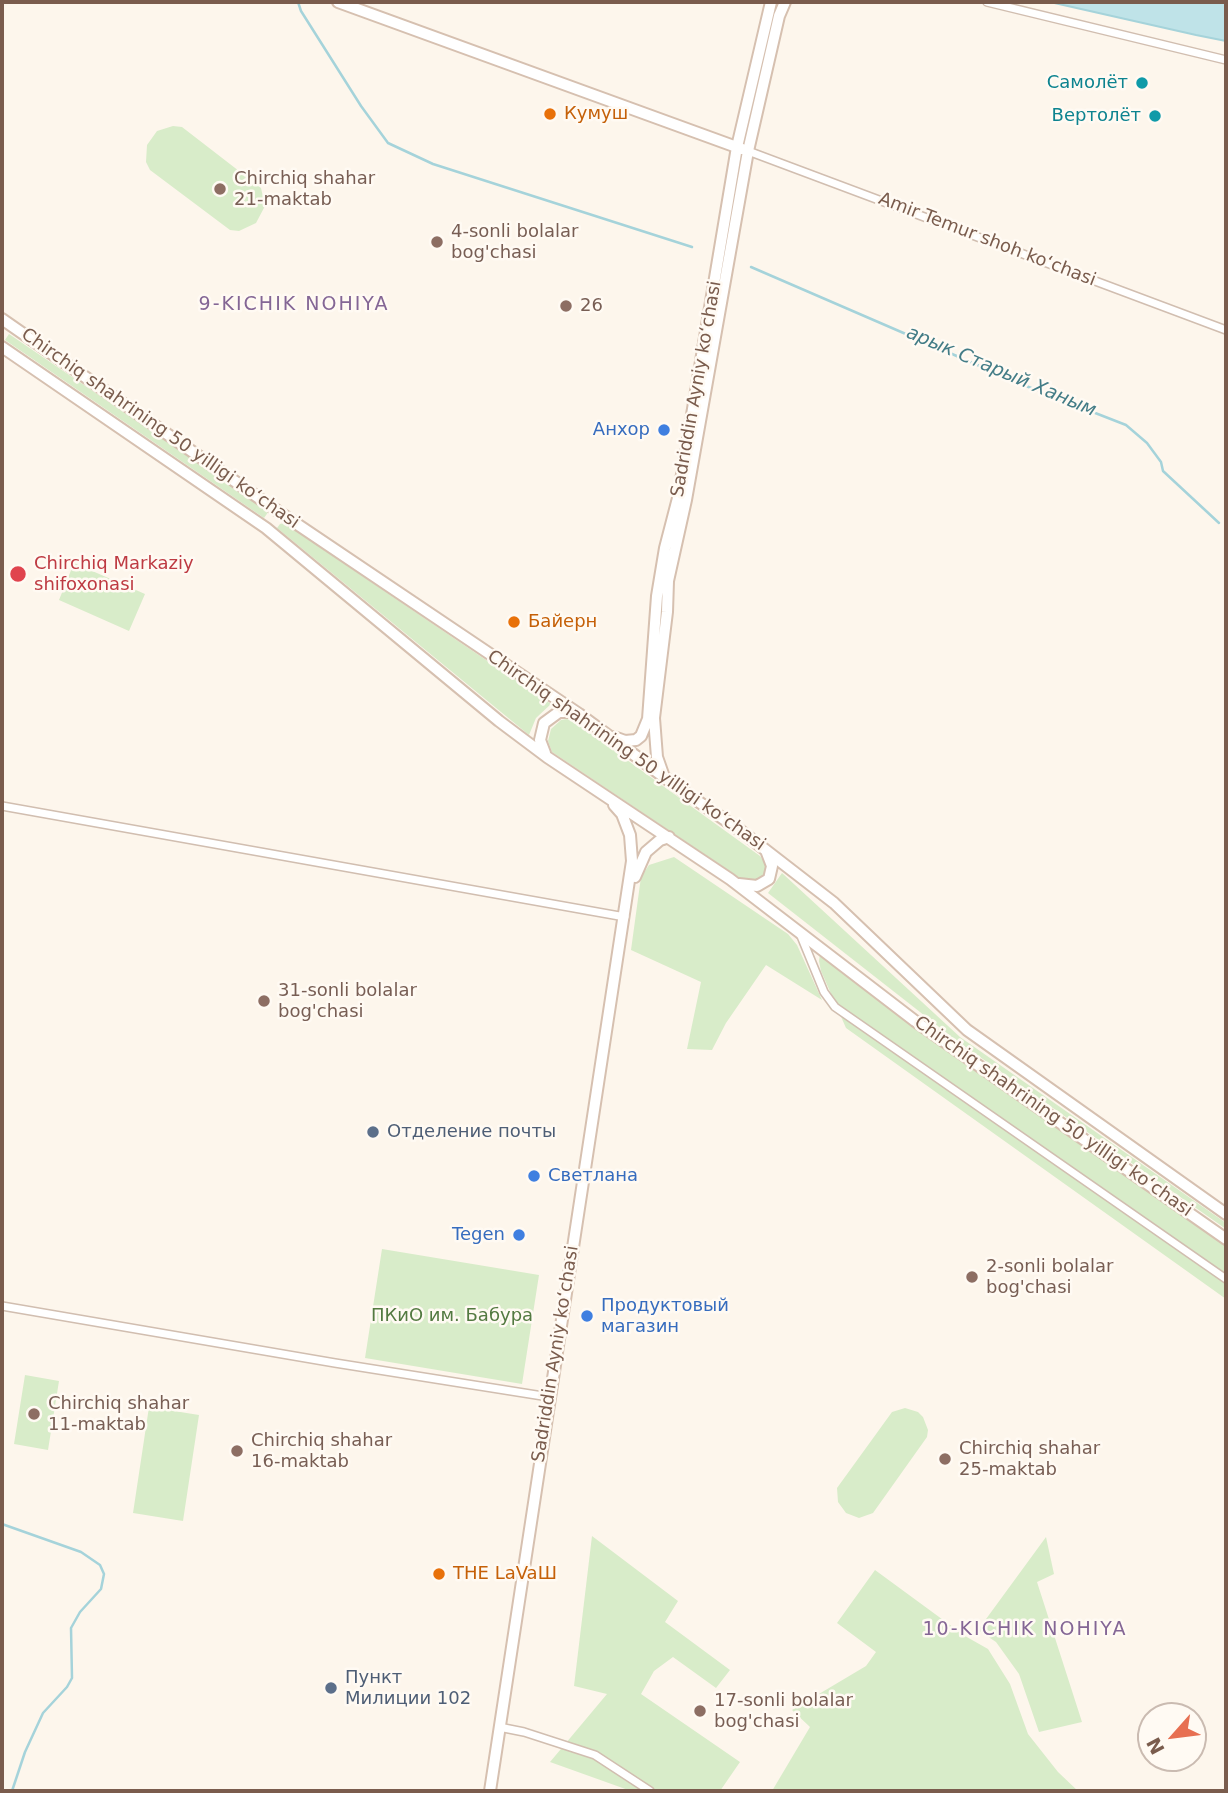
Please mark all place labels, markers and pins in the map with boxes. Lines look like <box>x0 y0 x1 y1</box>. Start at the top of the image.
place label: Самолёт <box>1047 72 1128 94</box>
marker: Самолёт <box>1134 75 1150 91</box>
place label: Кумуш <box>564 103 628 125</box>
place label: Вертолёт <box>1052 105 1141 127</box>
marker: Кумуш <box>542 106 558 122</box>
marker: Вертолёт <box>1147 108 1163 124</box>
place label: Chirchiq shahar 21-maktab <box>234 168 375 210</box>
marker: Chirchiq shahar 21-maktab <box>212 181 228 197</box>
place label: 4-sonli bolalar bog'chasi <box>451 221 578 264</box>
marker: 4-sonli bolalar bog'chasi <box>429 234 445 250</box>
place label: 26 <box>580 295 603 317</box>
marker: 26 <box>558 298 574 314</box>
place label: Анхор <box>593 419 650 441</box>
marker: Анхор <box>656 422 672 438</box>
place label: Chirchiq Markaziy shifoxonasi <box>34 553 194 596</box>
marker: Chirchiq Markaziy shifoxonasi <box>8 564 28 584</box>
place label: Байерн <box>528 611 597 633</box>
marker: Байерн <box>506 614 522 630</box>
place label: 31-sonli bolalar bog'chasi <box>278 980 417 1023</box>
marker: 31-sonli bolalar bog'chasi <box>256 993 272 1009</box>
place label: Отделение почты <box>387 1121 556 1143</box>
marker: Отделение почты <box>365 1124 381 1140</box>
place label: Светлана <box>548 1165 638 1187</box>
marker: Светлана <box>526 1168 542 1184</box>
place label: Tegen <box>452 1224 505 1246</box>
marker: Tegen <box>511 1227 527 1243</box>
place label: 2-sonli bolalar bog'chasi <box>986 1256 1113 1298</box>
marker: 2-sonli bolalar bog'chasi <box>964 1269 980 1285</box>
place label: Продуктовый магазин <box>601 1295 729 1338</box>
marker: Продуктовый магазин <box>579 1308 595 1324</box>
place label: Chirchiq shahar 11-maktab <box>48 1393 189 1436</box>
marker: Chirchiq shahar 11-maktab <box>26 1406 42 1422</box>
place label: Chirchiq shahar 16-maktab <box>251 1430 392 1472</box>
place label: Chirchiq shahar 25-maktab <box>959 1438 1100 1480</box>
marker: Chirchiq shahar 16-maktab <box>229 1443 245 1459</box>
marker: Chirchiq shahar 25-maktab <box>937 1451 953 1467</box>
place label: THE LaVaШ <box>453 1563 557 1585</box>
marker: THE LaVaШ <box>431 1566 447 1582</box>
place label: Пункт Милиции 102 <box>345 1667 471 1710</box>
marker: Пункт Милиции 102 <box>323 1680 339 1696</box>
place label: 17-sonli bolalar bog'chasi <box>714 1690 853 1732</box>
marker: 17-sonli bolalar bog'chasi <box>692 1703 708 1719</box>

